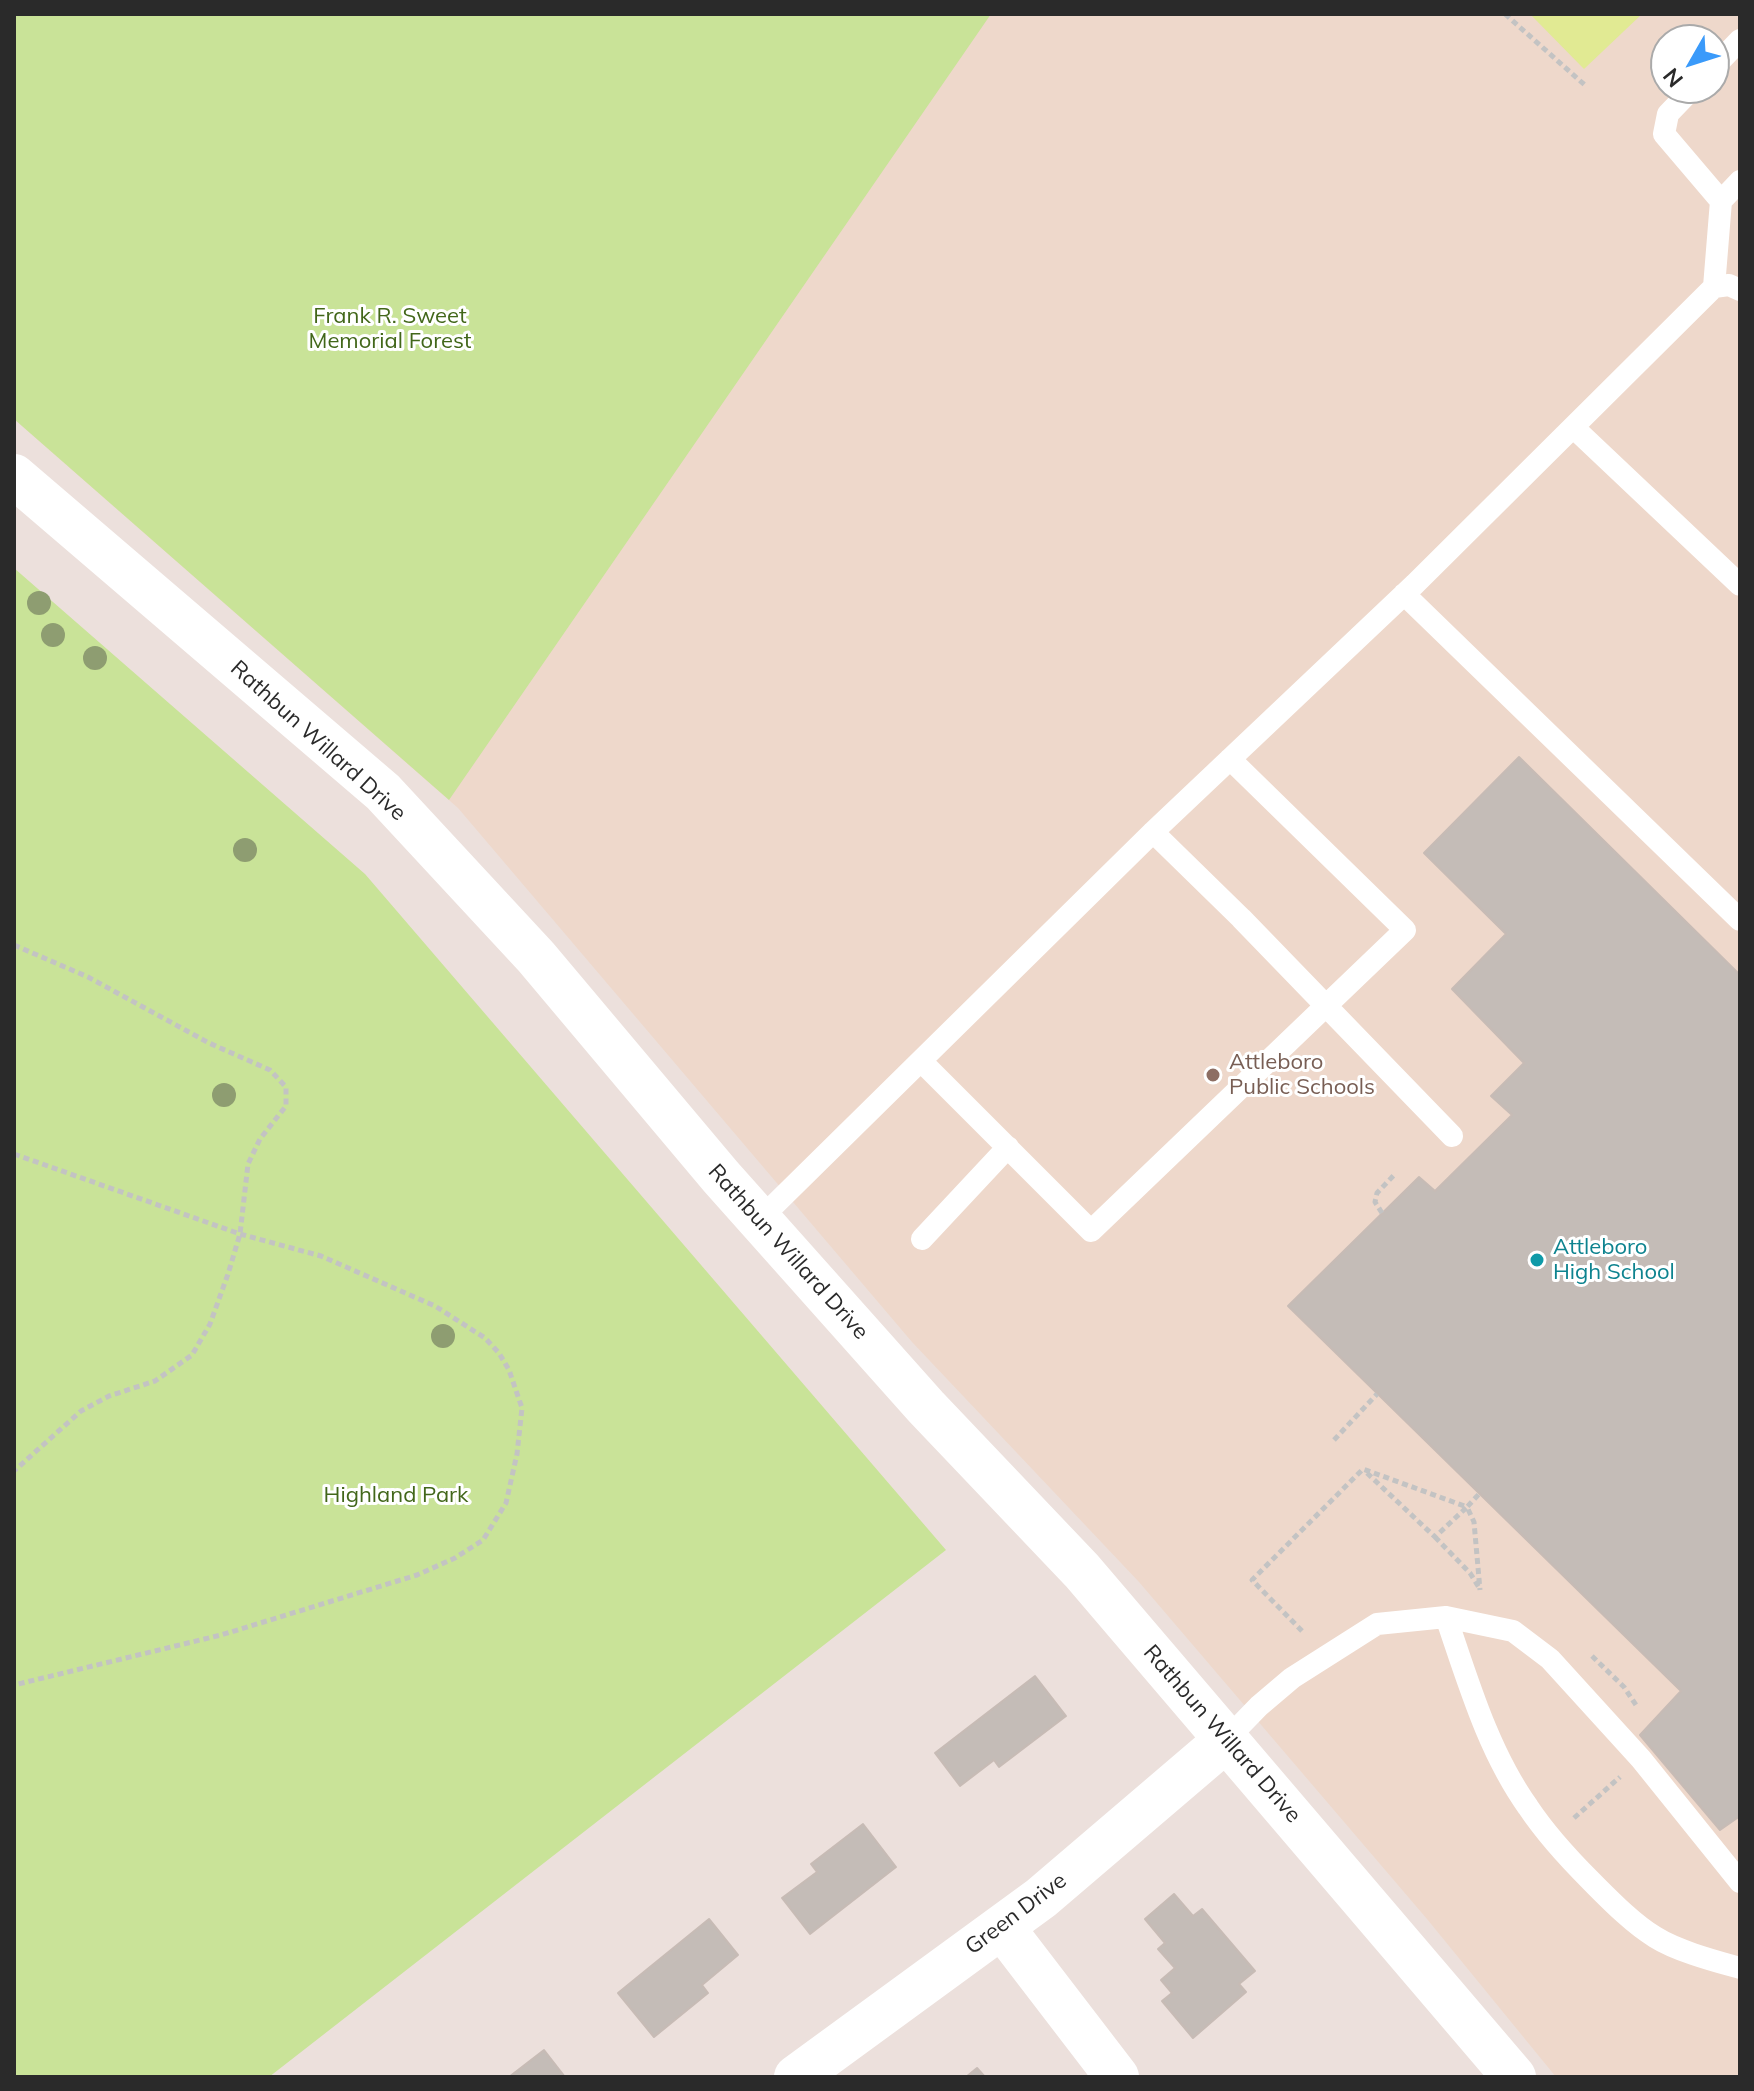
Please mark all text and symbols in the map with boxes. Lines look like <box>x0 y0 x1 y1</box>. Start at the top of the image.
north arrow <box>1650 24 1730 104</box>
text: N <box>1657 63 1689 93</box>
park label: Frank R. Sweet Memorial Forest <box>309 303 471 354</box>
street label: Rathbun Willard Drive <box>225 655 411 827</box>
place label: Attleboro Public Schools <box>1229 1049 1375 1100</box>
marker: Attleboro Public Schools <box>1204 1066 1222 1084</box>
street label: Rathbun Willard Drive <box>702 1159 874 1345</box>
place label: Attleboro High School <box>1553 1234 1675 1286</box>
marker: Attleboro High School <box>1528 1251 1546 1269</box>
park label: Highland Park <box>324 1482 468 1508</box>
street label: Rathbun Willard Drive <box>1138 1640 1306 1828</box>
street label: Green Drive <box>960 1867 1072 1961</box>

